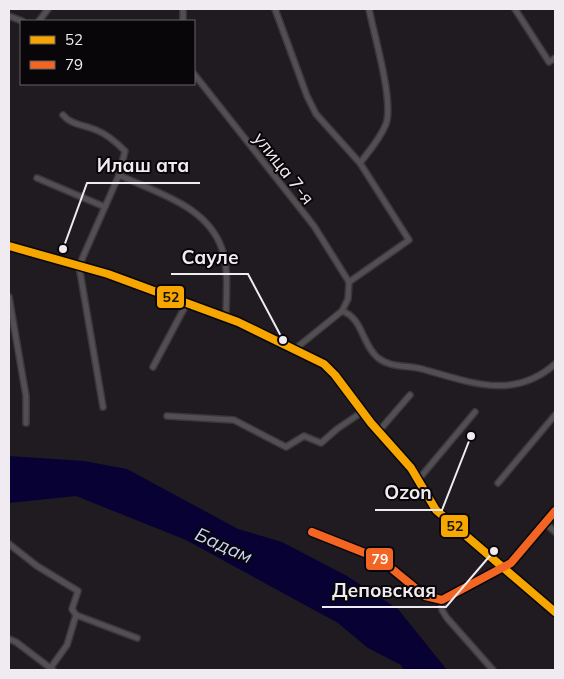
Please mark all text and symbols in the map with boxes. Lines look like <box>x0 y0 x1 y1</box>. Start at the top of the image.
legend <box>20 20 195 85</box>
text: 52 <box>65 30 83 49</box>
text: 79 <box>65 55 83 74</box>
street label: улица 7-я <box>249 127 319 209</box>
callout: Илаш ата <box>87 149 200 183</box>
text: Илаш ата <box>97 153 189 177</box>
callout: Сауле <box>171 240 248 274</box>
text: Сауле <box>181 245 239 269</box>
line badge: 52 <box>156 285 185 309</box>
text: 52 <box>163 288 179 306</box>
callout: Ozon <box>375 476 442 510</box>
text: Ozon <box>384 480 432 504</box>
line badge: 52 <box>440 514 469 538</box>
text: 52 <box>447 517 463 535</box>
water label: Бадам <box>192 522 257 568</box>
line badge: 79 <box>365 547 394 571</box>
text: 79 <box>372 550 388 568</box>
callout: Деповская <box>322 573 446 607</box>
text: Деповская <box>332 578 436 602</box>

